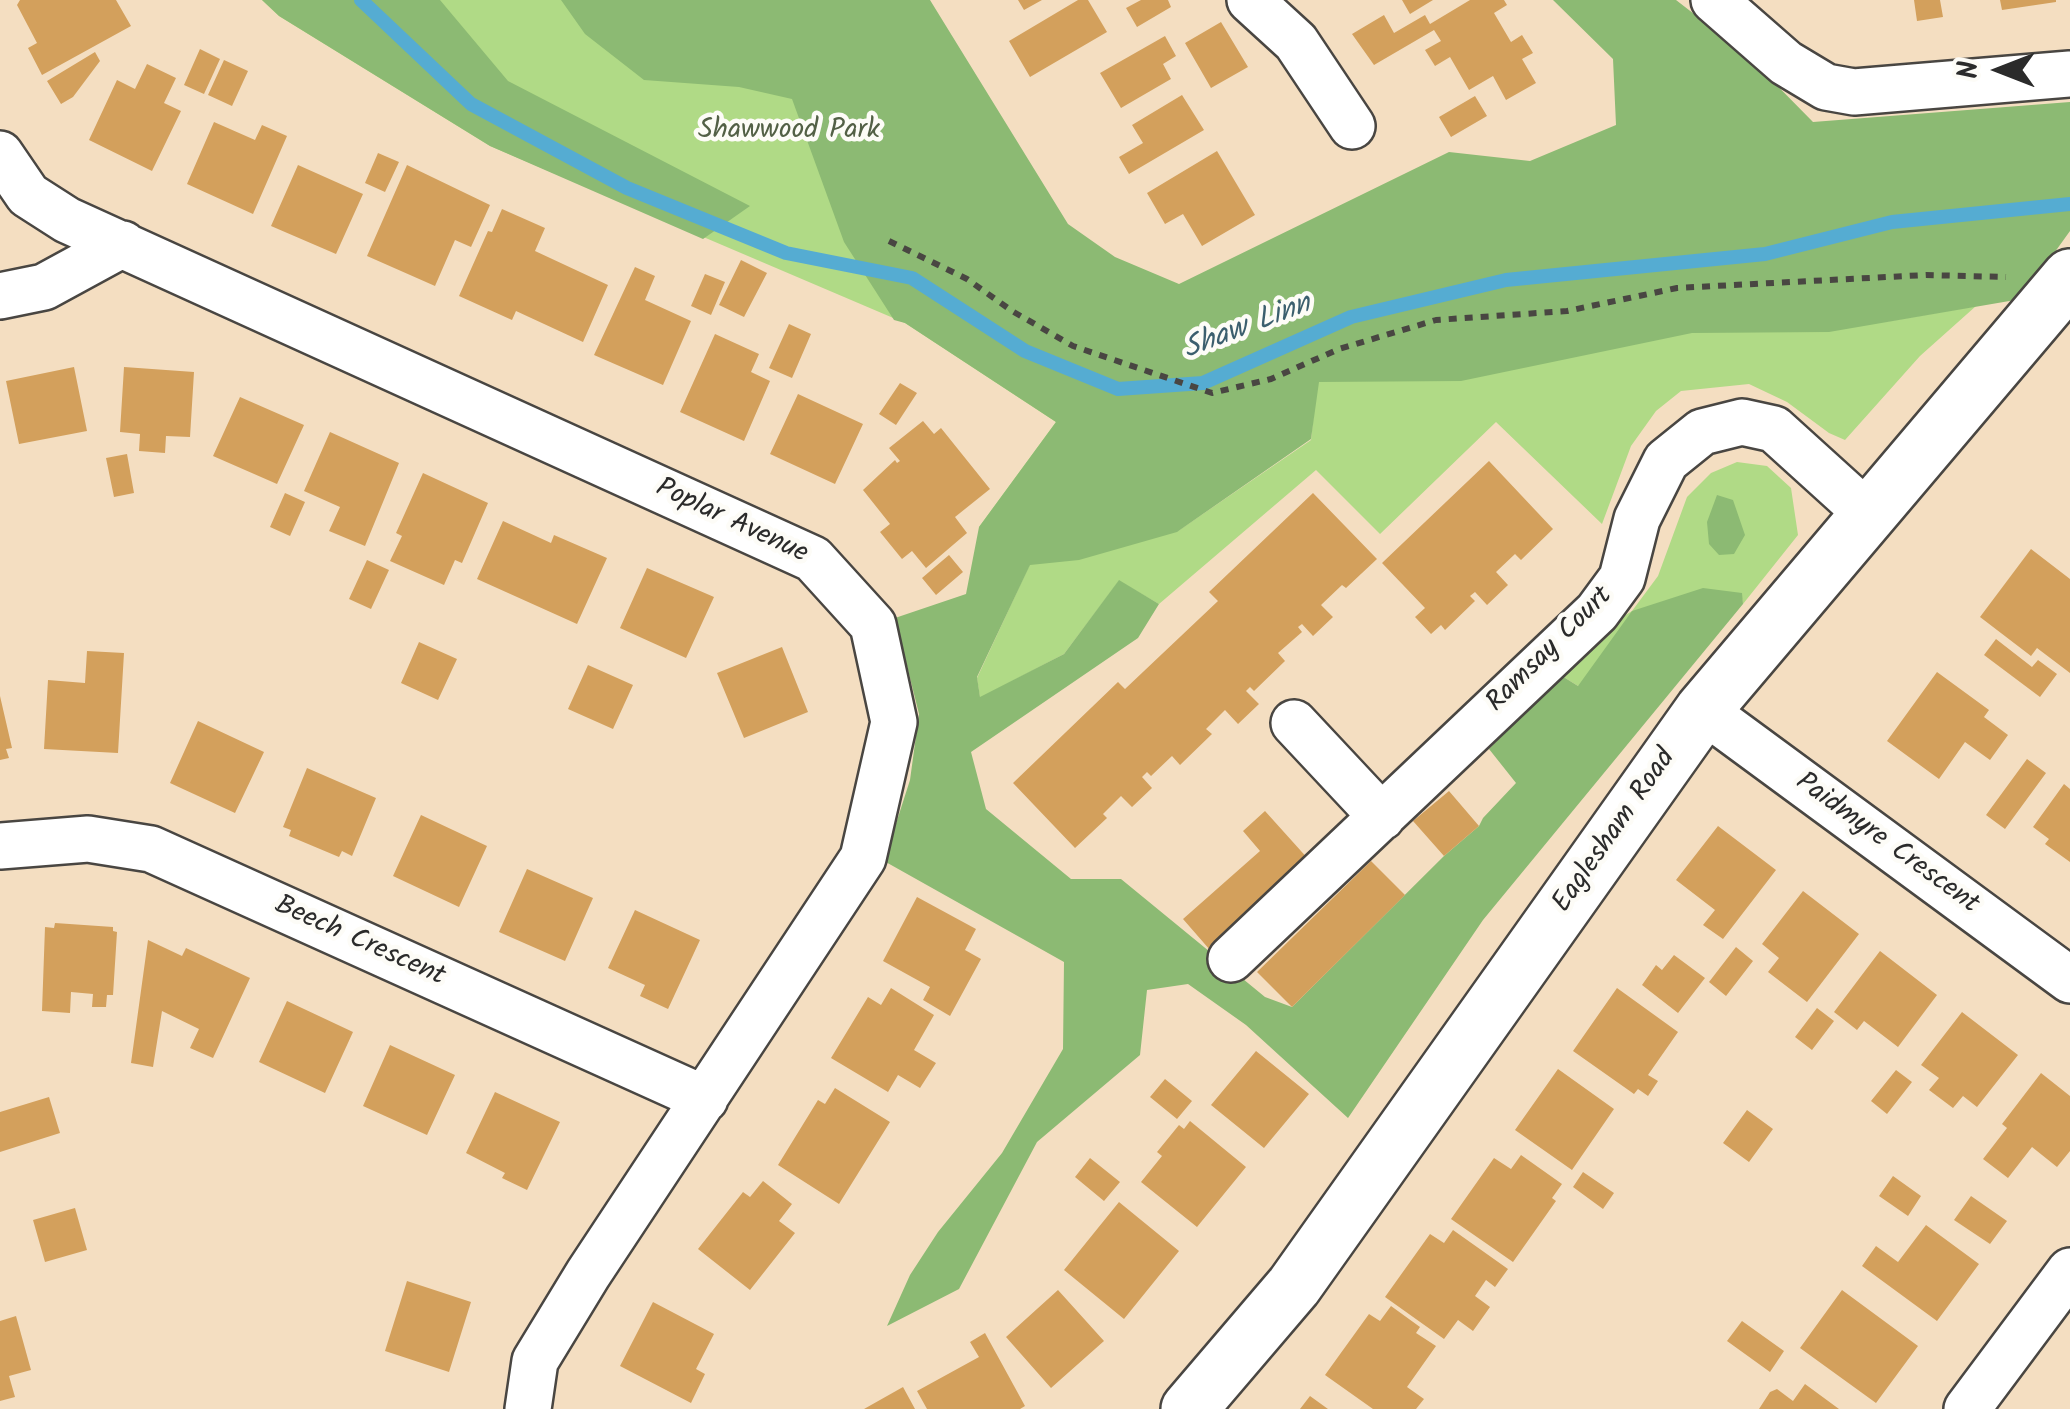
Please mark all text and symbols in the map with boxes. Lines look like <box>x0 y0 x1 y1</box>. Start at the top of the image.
north arrow <box>1950 20 2050 120</box>
text: N <box>1947 61 1992 79</box>
park label: Shawwood Park <box>698 115 880 149</box>
water label: Shaw Linn <box>1179 288 1317 370</box>
street label: Poplar Avenue <box>649 473 813 573</box>
street label: Ramsay Court <box>1481 581 1621 721</box>
street label: Eaglesham Road <box>1547 744 1685 920</box>
street label: Paidmyre Crescent <box>1788 767 1984 923</box>
street label: Beech Crescent <box>269 890 449 996</box>

